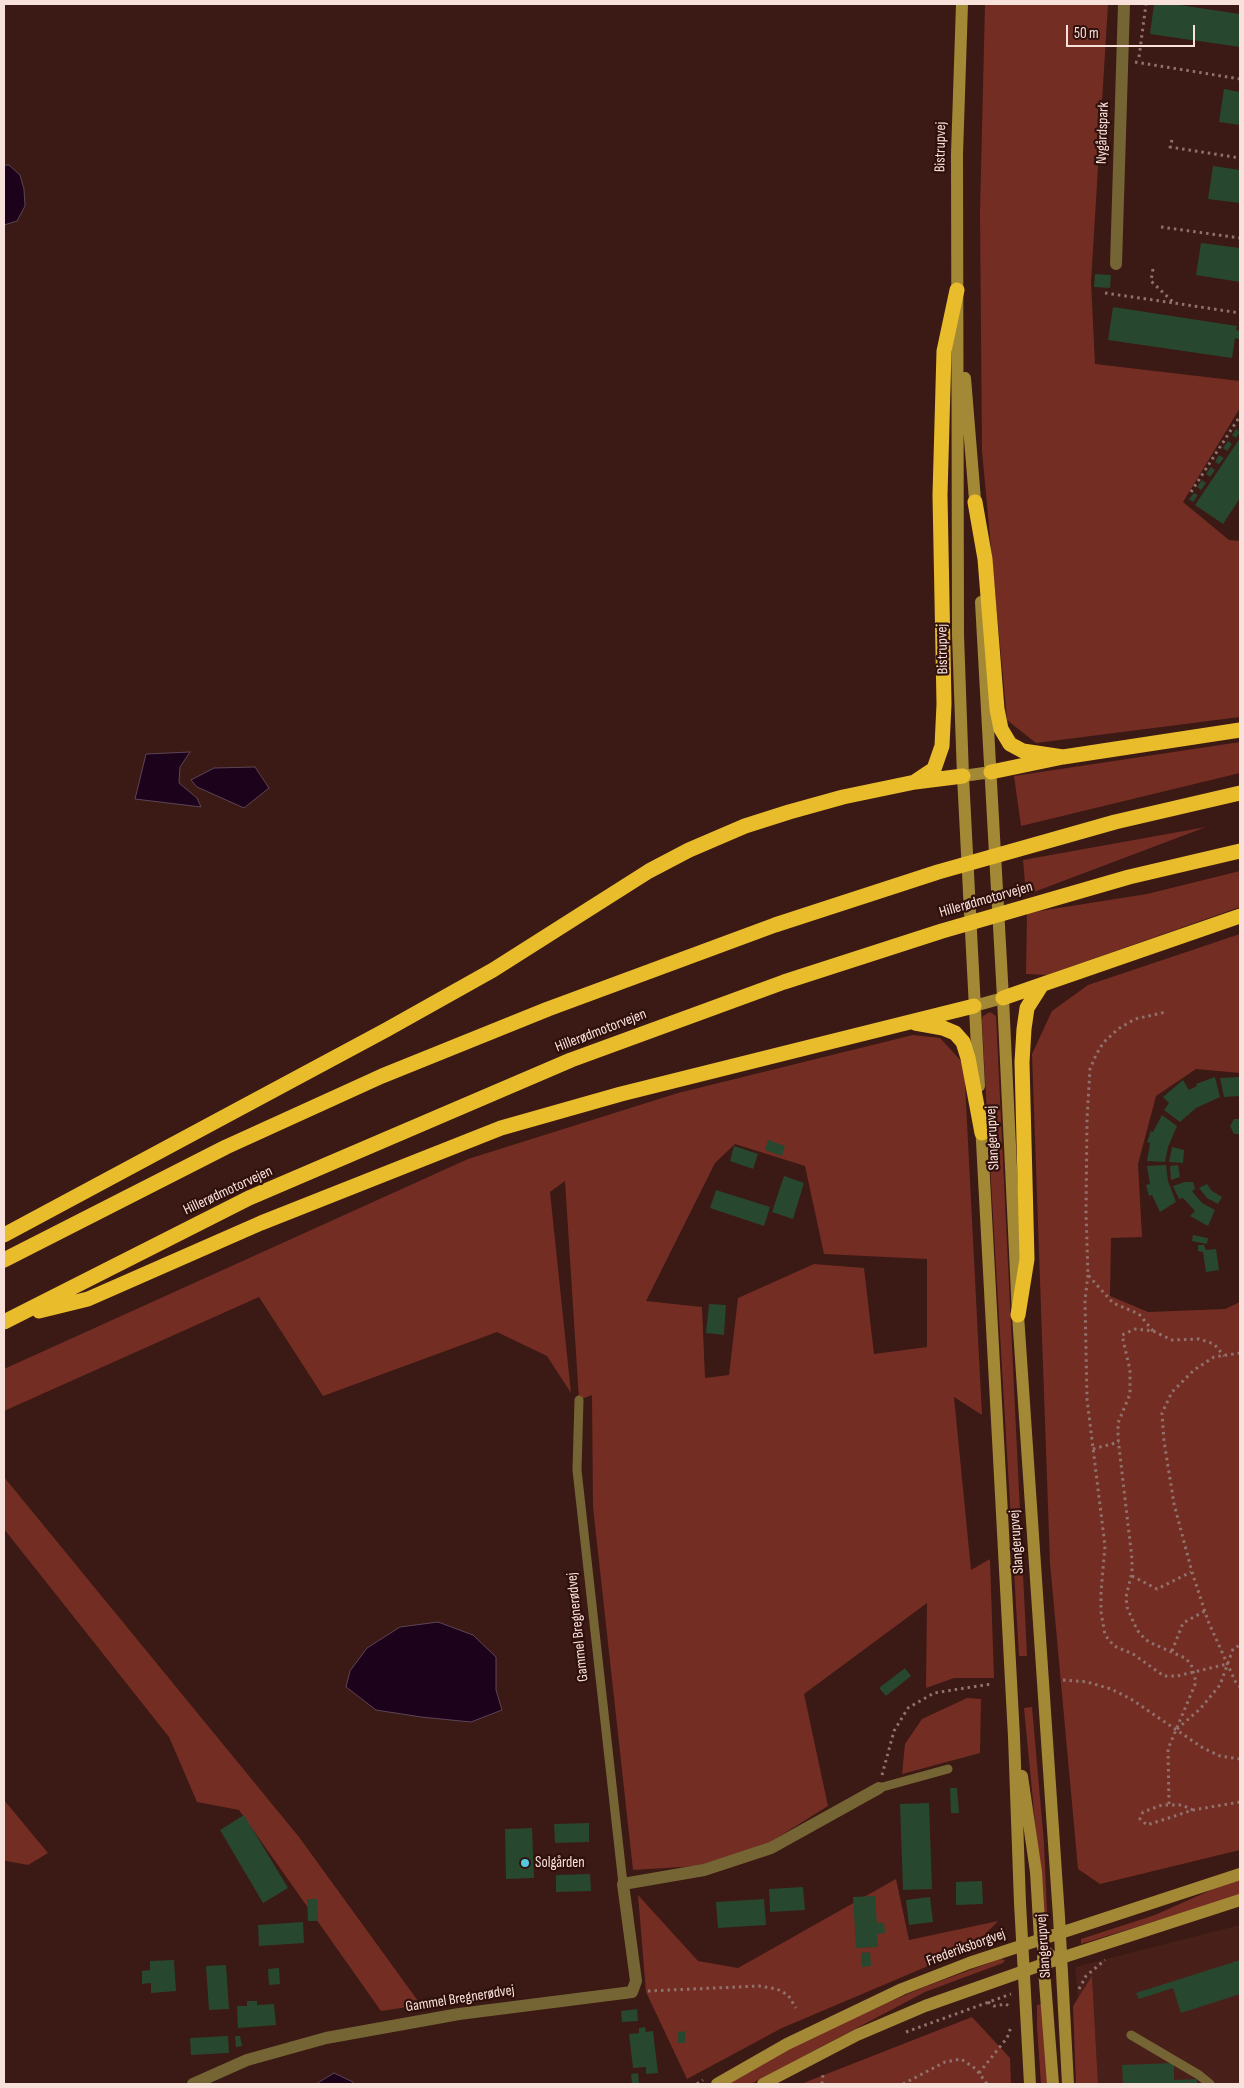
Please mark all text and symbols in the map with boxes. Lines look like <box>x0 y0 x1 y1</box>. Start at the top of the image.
scale bar <box>1069 15 1198 47</box>
text: 50 m <box>1074 24 1099 43</box>
street label: Nygårdspark <box>1093 102 1113 164</box>
street label: Bistrupvej <box>932 122 950 172</box>
street label: Bistrupvej <box>934 624 952 674</box>
street label: Hillerødmotorvejen <box>937 878 1035 922</box>
street label: Hillerødmotorvejen <box>553 1005 649 1057</box>
street label: Slangerupvej <box>982 1105 1004 1171</box>
street label: Hillerødmotorvejen <box>181 1162 275 1220</box>
street label: Slangerupvej <box>1006 1509 1028 1575</box>
street label: Gammel Bregnerødvej <box>563 1571 593 1683</box>
place label: Solgården <box>535 1854 585 1872</box>
marker: Solgården <box>519 1857 531 1869</box>
street label: Slangerupvej <box>1033 1913 1055 1979</box>
street label: Frederiksborgvej <box>924 1925 1008 1971</box>
street label: Gammel Bregnerødvej <box>404 1982 516 2016</box>

